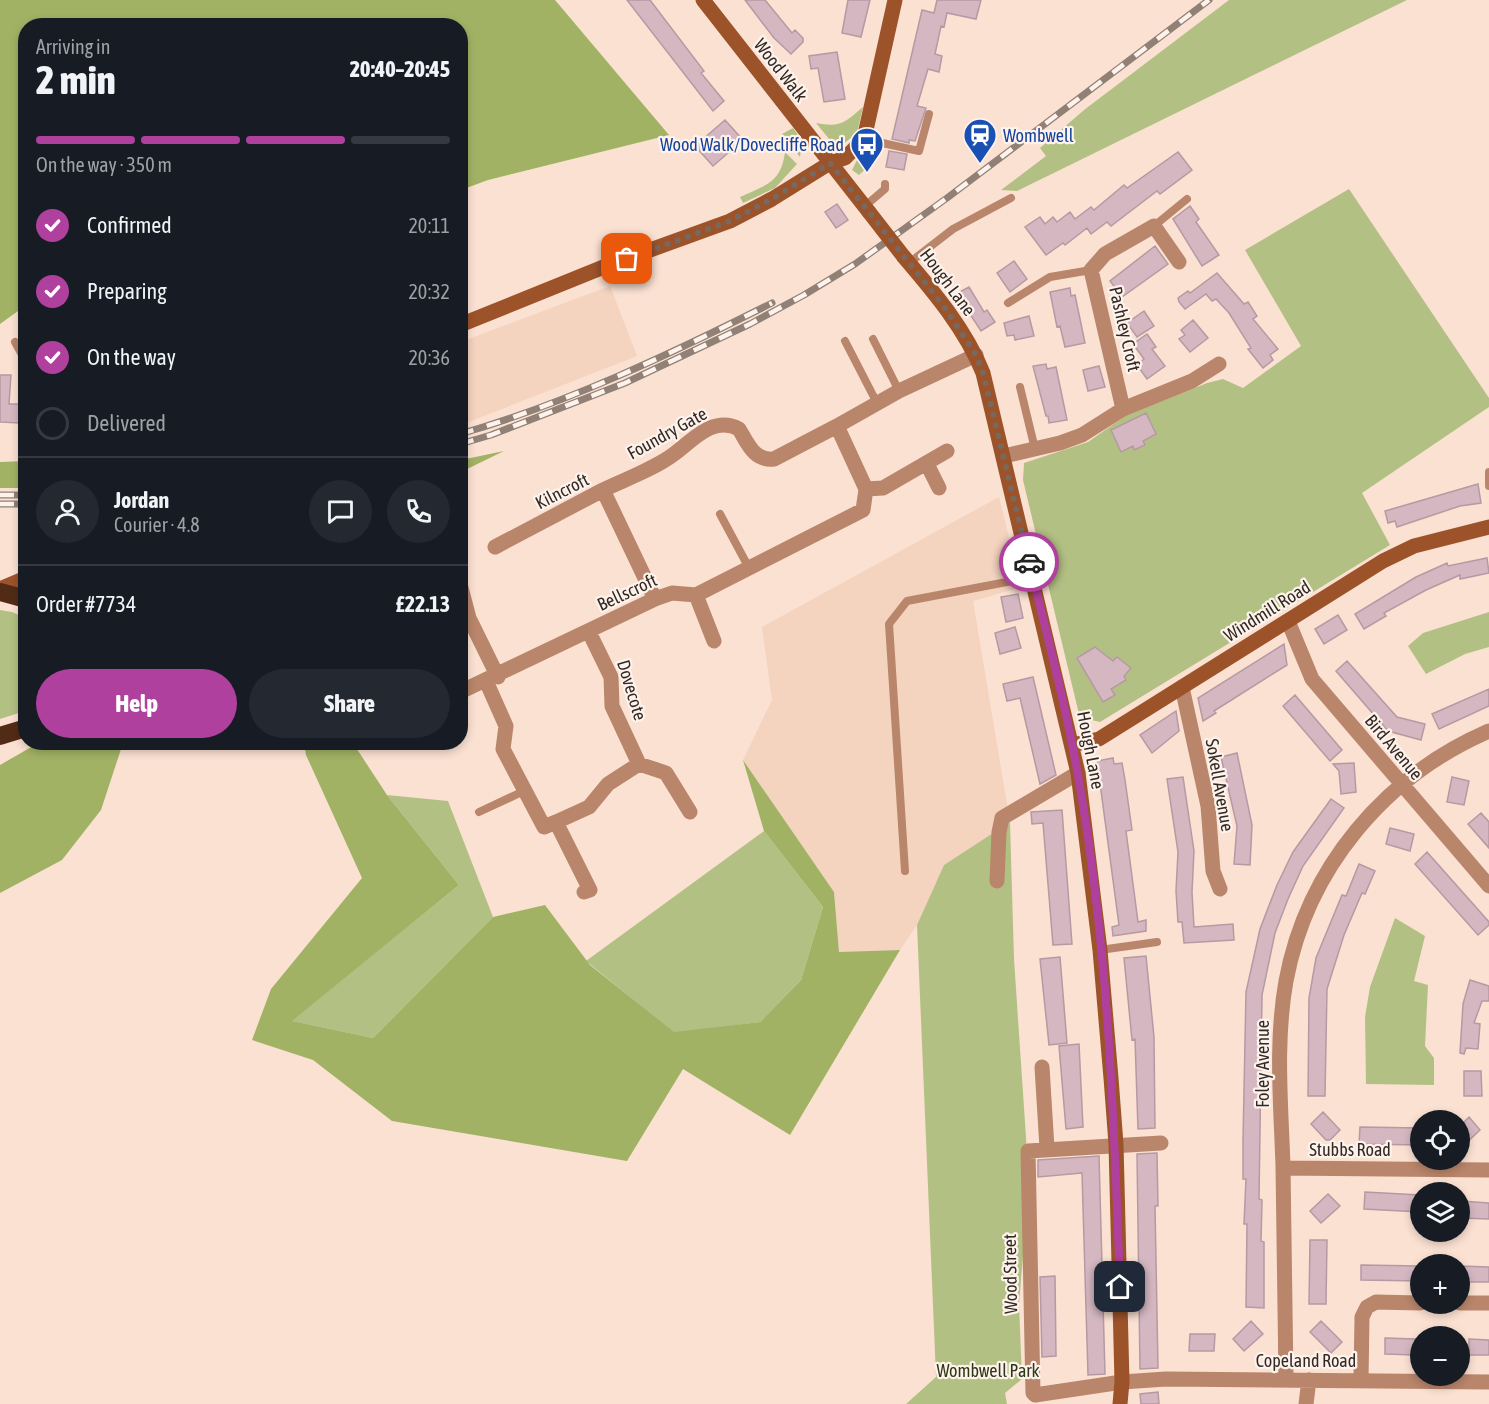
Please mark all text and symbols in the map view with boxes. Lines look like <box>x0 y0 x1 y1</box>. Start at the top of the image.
street label: Wood Walk <box>750 34 812 106</box>
text: Arriving in <box>36 35 110 58</box>
text: 20:40–20:45 <box>350 56 450 82</box>
text: 2 min <box>36 58 116 102</box>
station icon: Wombwell <box>962 117 998 164</box>
place label: Wombwell <box>1003 125 1074 146</box>
bus stop icon: Wood Walk/Dovecliffe Road <box>849 126 885 173</box>
place label: Wood Walk/Dovecliffe Road <box>660 134 844 155</box>
text: On the way · 350 m <box>36 153 172 176</box>
icon: check <box>36 209 69 242</box>
text: Confirmed <box>87 212 172 238</box>
text: 20:11 <box>408 214 450 237</box>
pin <box>601 233 652 284</box>
icon: bag <box>610 242 643 275</box>
street label: Hough Lane <box>916 244 980 320</box>
icon: check <box>36 275 69 308</box>
text: Preparing <box>87 278 167 304</box>
text: 20:32 <box>408 280 450 303</box>
street label: Pashley Croft <box>1105 285 1145 373</box>
icon: check <box>36 341 69 374</box>
text: On the way <box>87 344 176 370</box>
text: 20:36 <box>408 346 450 369</box>
street label: Foundry Gate <box>624 403 710 463</box>
text: Delivered <box>87 410 166 436</box>
street label: Kilncroft <box>532 469 592 513</box>
button: person <box>36 480 99 543</box>
button: chat <box>309 480 372 543</box>
button: phone <box>387 480 450 543</box>
text: Jordan <box>114 487 169 513</box>
text: Courier · 4.8 <box>114 513 200 536</box>
courier <box>999 532 1059 592</box>
icon: car <box>1013 546 1046 579</box>
street label: Bellscroft <box>594 569 660 615</box>
street label: Windmill Road <box>1220 576 1314 646</box>
text: Order #7734 <box>36 591 136 617</box>
text: £22.13 <box>395 591 450 617</box>
street label: Dovecote <box>613 657 651 723</box>
button: Help <box>36 669 237 738</box>
button: Share <box>249 669 450 738</box>
street label: Hough Lane <box>1073 709 1109 791</box>
street label: Bird Avenue <box>1361 710 1427 784</box>
street label: Sokell Avenue <box>1202 737 1238 833</box>
street label: Foley Avenue <box>1252 1020 1273 1108</box>
map controls <box>1410 1110 1470 1386</box>
button: locate <box>1410 1110 1470 1170</box>
street label: Stubbs Road <box>1309 1139 1391 1160</box>
button: layers <box>1410 1182 1470 1242</box>
street label: Wood Street <box>999 1234 1021 1314</box>
button: + <box>1410 1254 1470 1314</box>
pin <box>1094 1261 1145 1312</box>
icon: home <box>1103 1270 1136 1303</box>
button: − <box>1410 1326 1470 1386</box>
street label: Copeland Road <box>1256 1350 1356 1371</box>
park label: Wombwell Park <box>936 1360 1040 1381</box>

